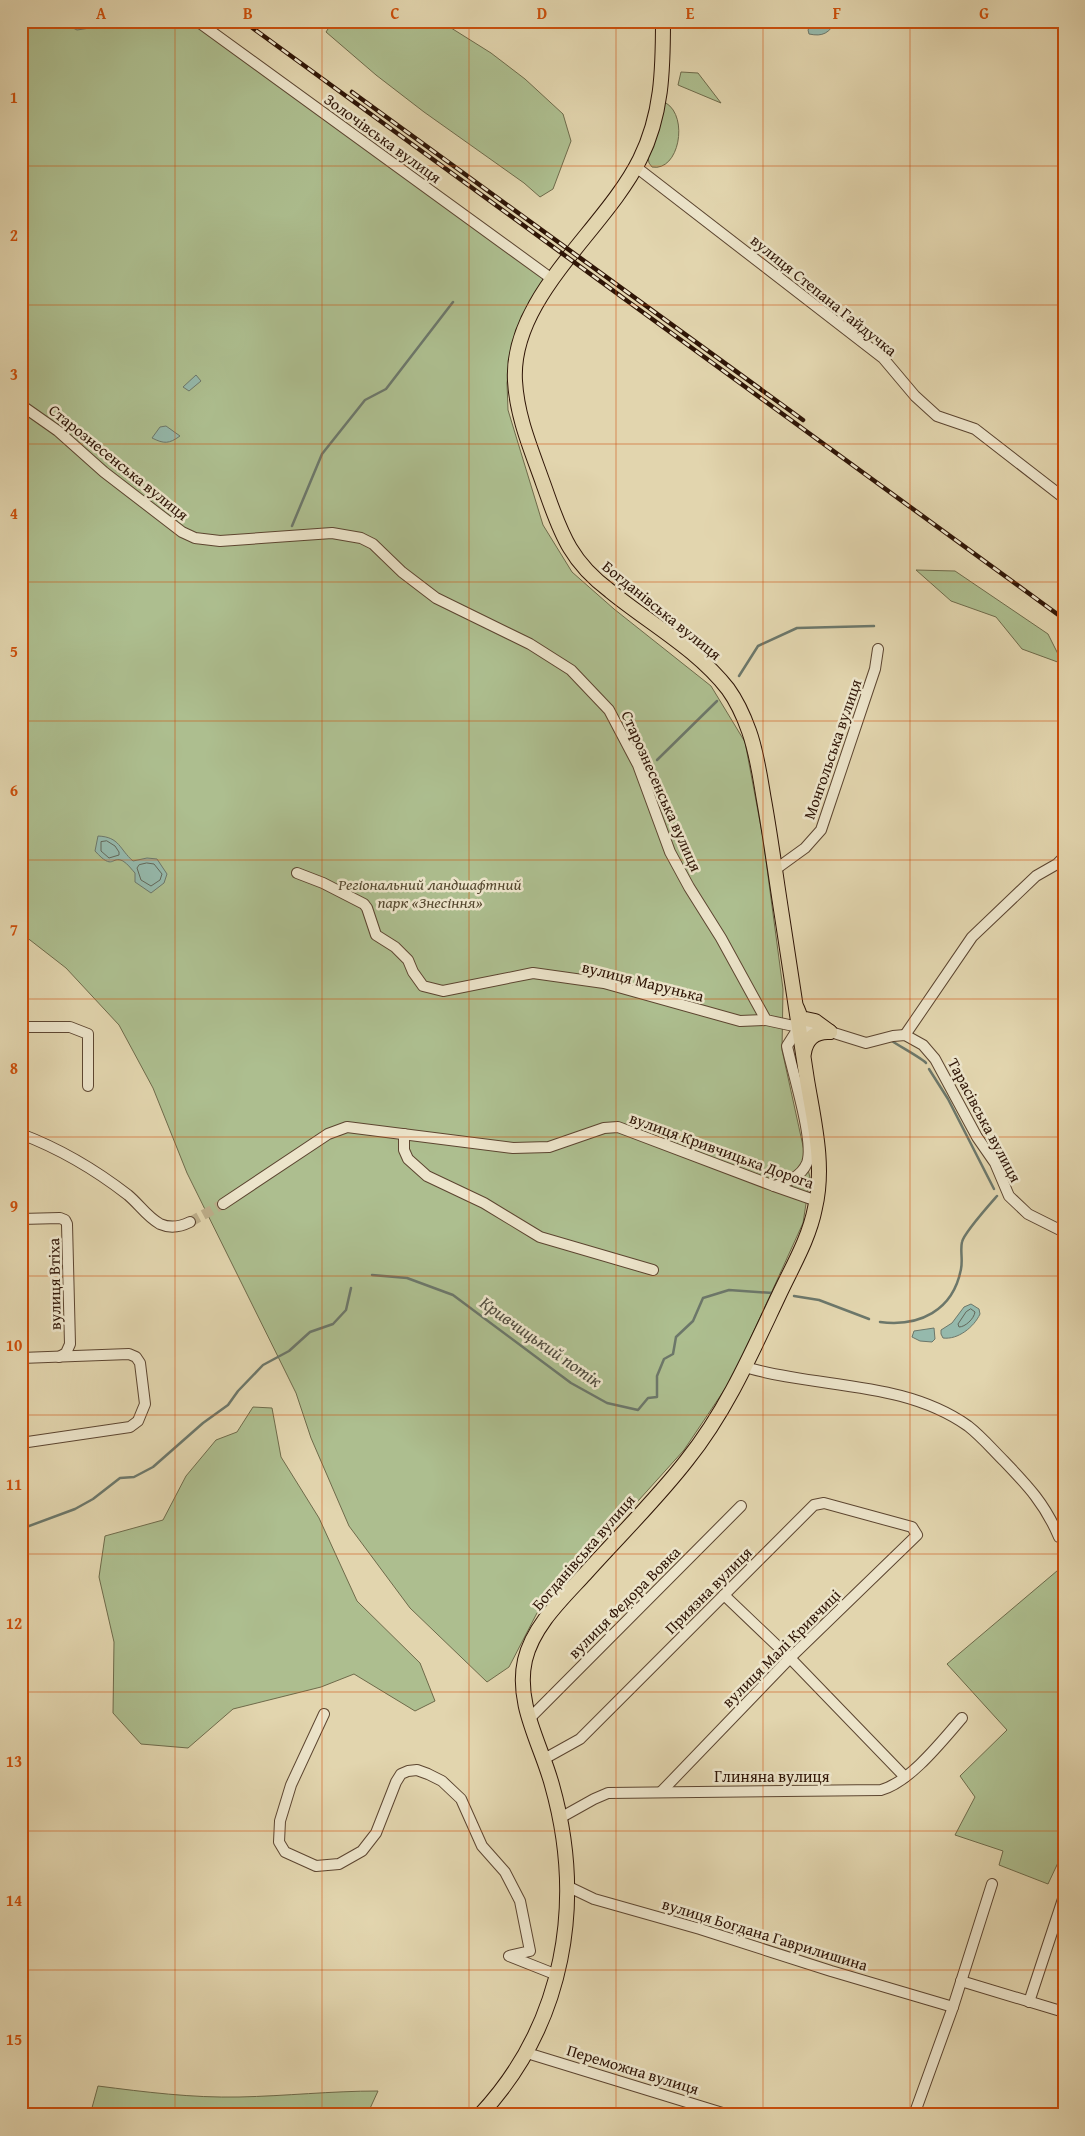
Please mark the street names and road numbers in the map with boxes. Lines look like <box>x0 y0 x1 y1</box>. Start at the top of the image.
street label: Золочівська вулиця <box>319 87 447 189</box>
street label: вулиця Степана Гайдучка <box>746 228 903 362</box>
street label: Старознесенська вулиця <box>44 398 194 526</box>
street label: Богданівська вулиця <box>597 554 727 666</box>
street label: Монгольська вулиця <box>797 676 867 822</box>
street label: Старознесенська вулиця <box>616 707 708 875</box>
street label: вулиця Марунька <box>580 954 707 1008</box>
street label: Тарасівська вулиця <box>942 1053 1028 1187</box>
street label: вулиця Кривчицька Дорога <box>626 1105 818 1195</box>
street label: вулиця Втіха <box>41 1237 67 1330</box>
street label: Богданівська вулиця <box>526 1488 640 1616</box>
street label: вулиця Федора Вовка <box>562 1540 686 1664</box>
street label: Приязна вулиця <box>659 1541 757 1639</box>
street label: вулиця Малі Кривчиці <box>716 1583 846 1713</box>
street label: Глиняна вулиця <box>714 1764 830 1788</box>
street label: вулиця Богдана Гаврилишина <box>659 1891 871 1977</box>
street label: Переможна вулиця <box>564 2037 702 2101</box>

